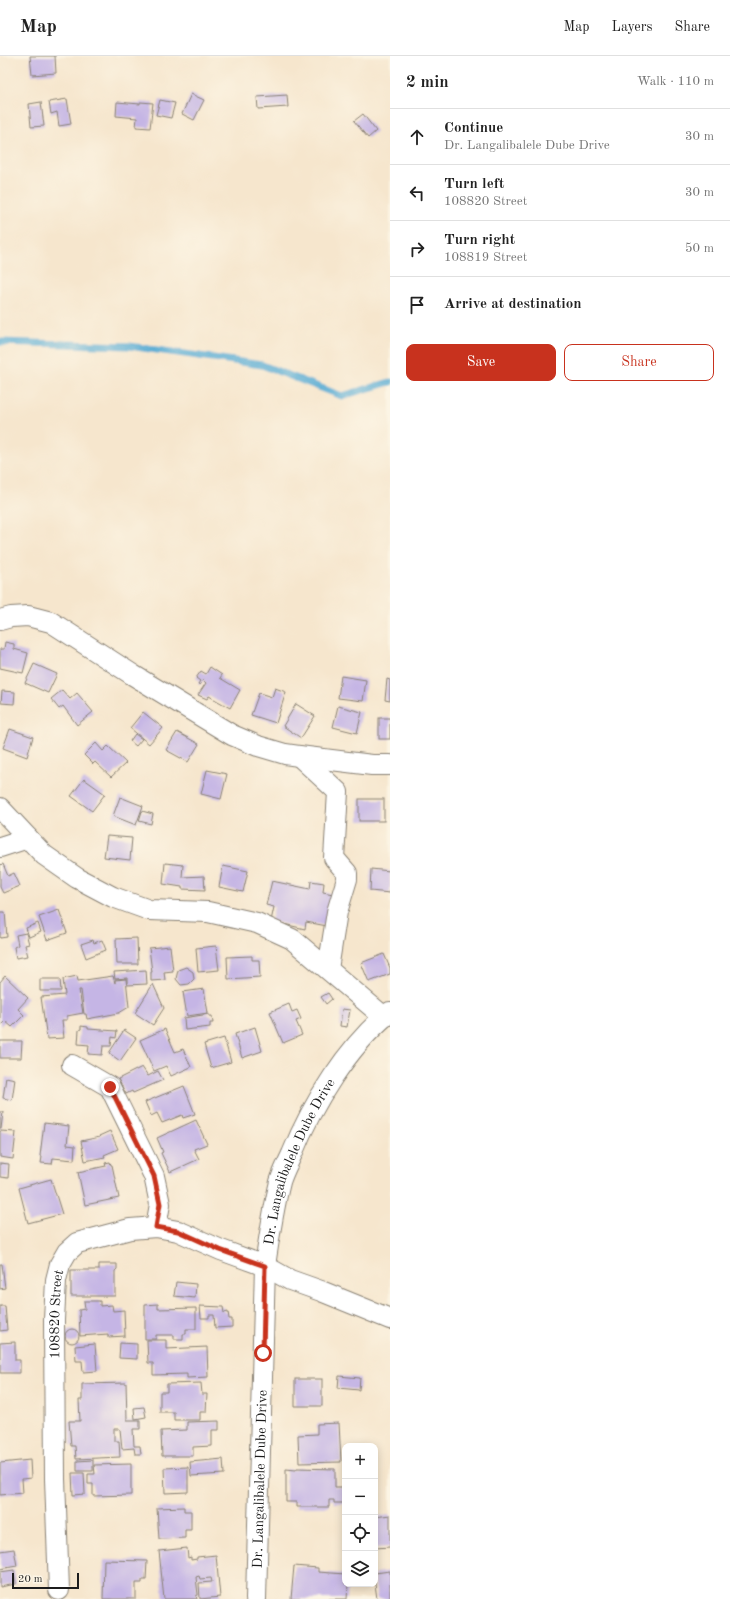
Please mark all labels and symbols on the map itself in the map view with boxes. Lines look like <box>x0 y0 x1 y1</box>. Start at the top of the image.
street label: Dr. Langalibalele Dube Drive <box>262 1076 338 1246</box>
route end <box>101 1078 119 1096</box>
street label: 108820 Street <box>48 1268 66 1359</box>
route start <box>254 1344 272 1362</box>
street label: Dr. Langalibalele Dube Drive <box>251 1390 270 1568</box>
scale bar <box>12 1571 79 1590</box>

